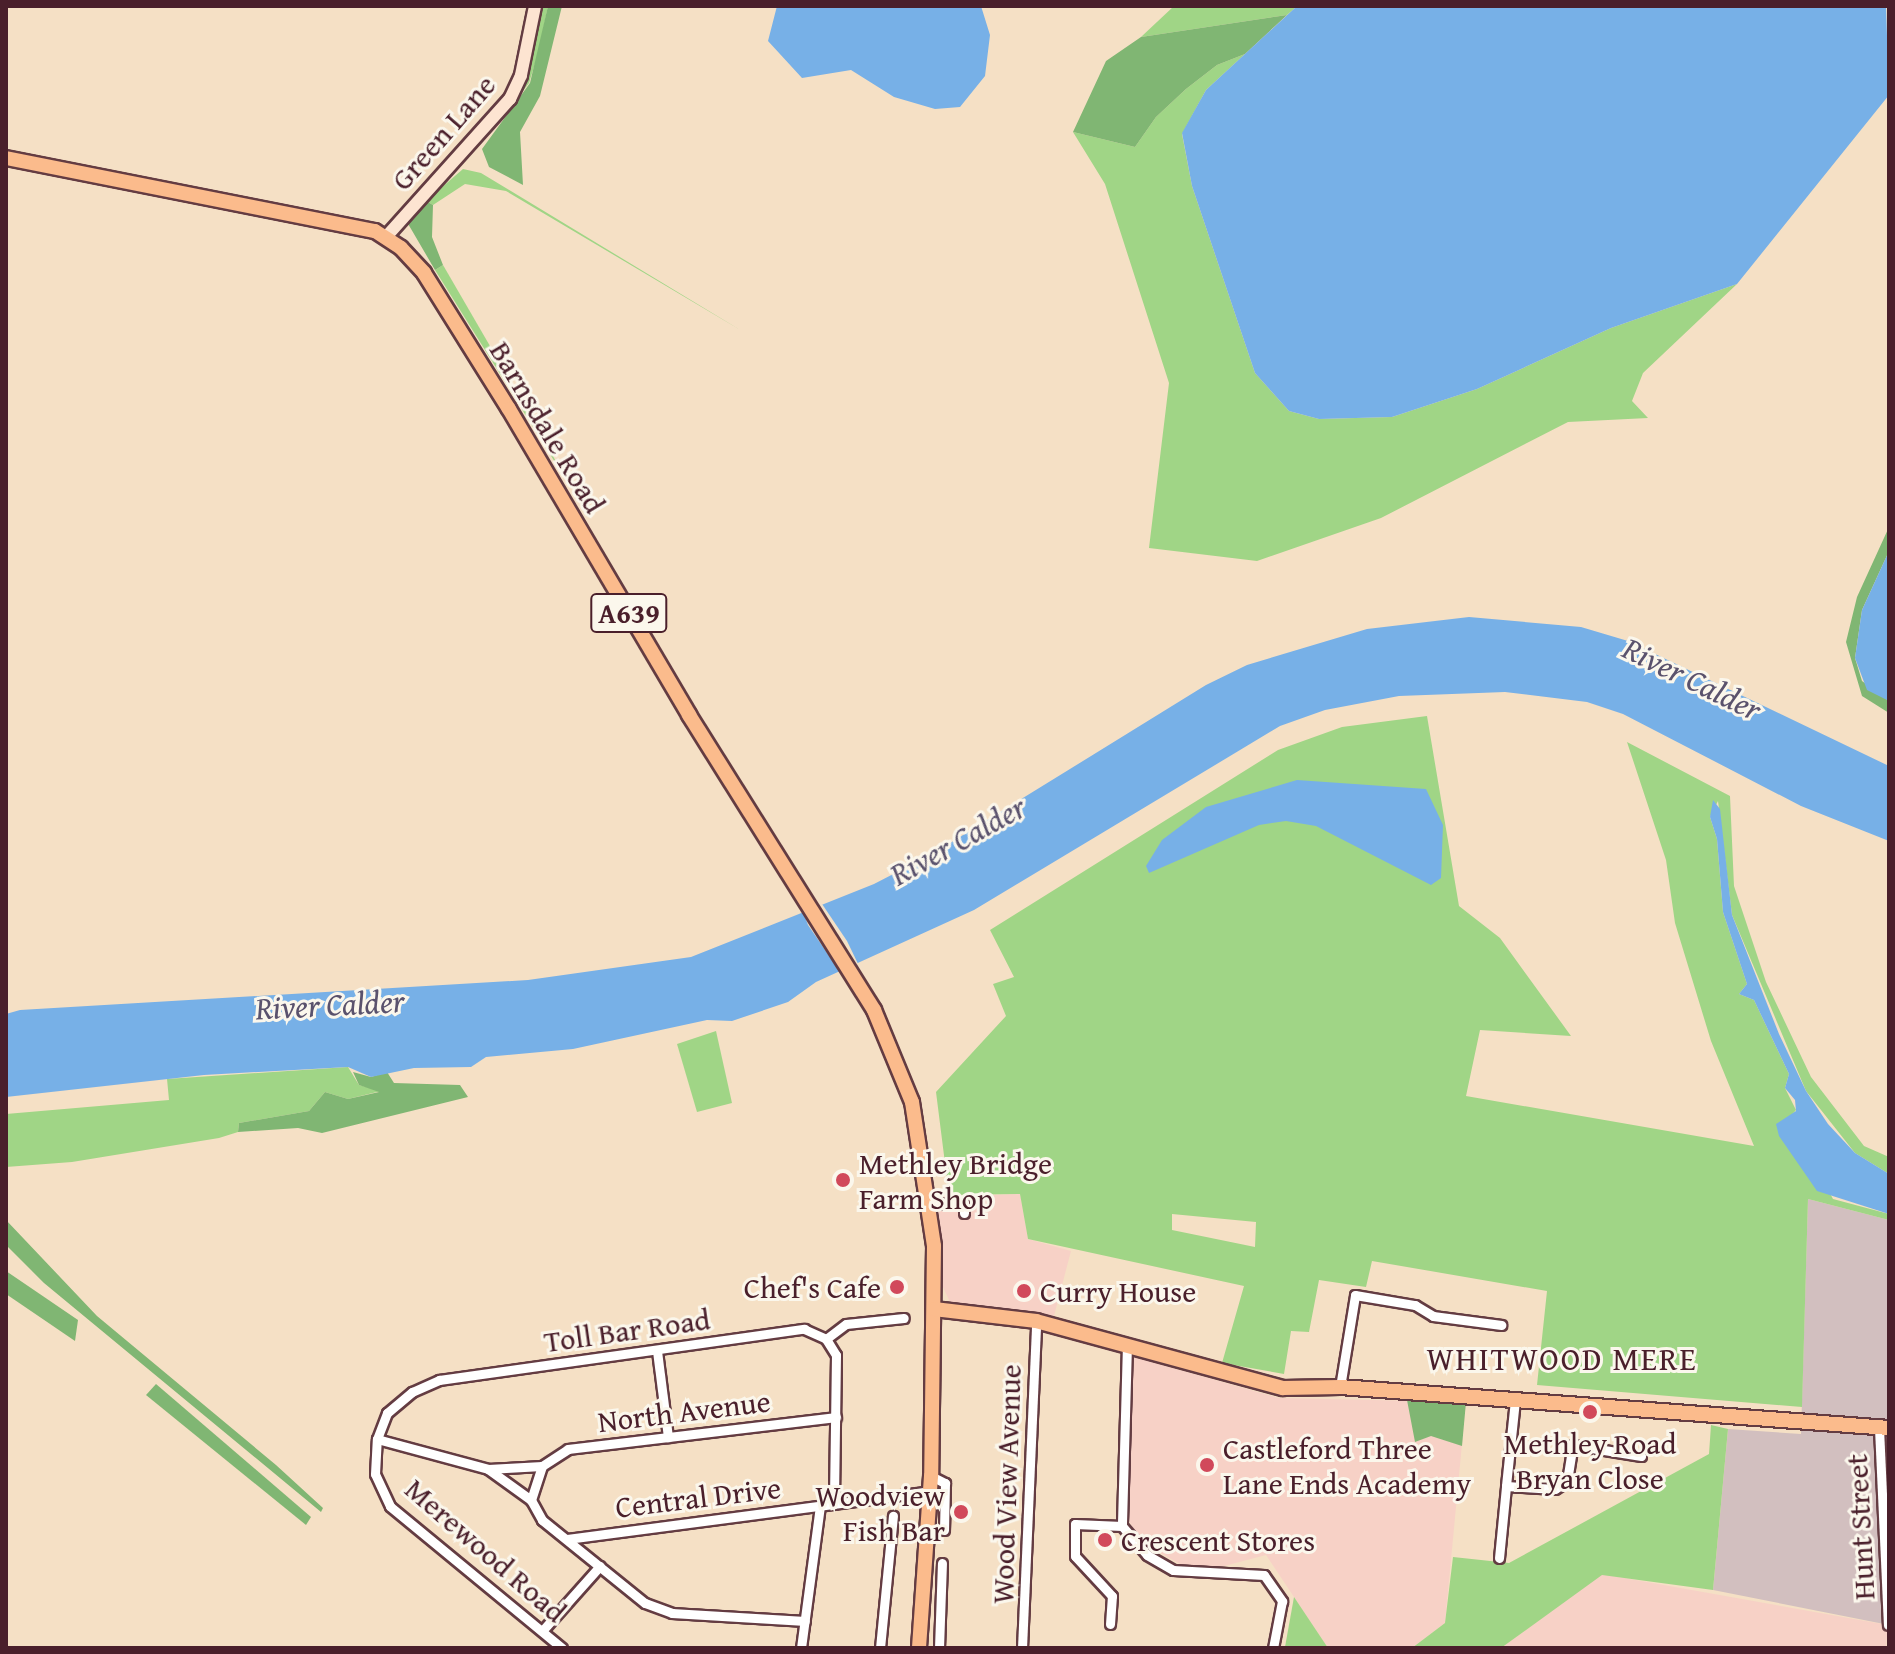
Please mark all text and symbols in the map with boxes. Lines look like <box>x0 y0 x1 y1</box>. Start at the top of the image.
street label: Green Lane <box>383 67 503 197</box>
street label: Barnsdale Road <box>483 334 613 520</box>
road number: A639 <box>589 589 669 637</box>
water label: River Calder <box>1616 629 1768 729</box>
water label: River Calder <box>883 788 1033 894</box>
water label: River Calder <box>254 982 406 1028</box>
place label: Methley Bridge Farm Shop <box>859 1145 1052 1216</box>
marker: Methley Bridge Farm Shop <box>834 1171 852 1189</box>
place label: Chef's Cafe <box>744 1269 881 1305</box>
place label: Curry House <box>1040 1273 1196 1309</box>
marker: Chef's Cafe <box>888 1278 906 1296</box>
marker: Curry House <box>1015 1282 1033 1300</box>
street label: Toll Bar Road <box>542 1301 712 1359</box>
district label: WHITWOOD MERE <box>1426 1340 1698 1378</box>
street label: Wood View Avenue <box>984 1364 1028 1604</box>
street label: North Avenue <box>596 1383 772 1439</box>
marker: Methley Road Bryan Close <box>1581 1403 1599 1421</box>
place label: Methley Road Bryan Close <box>1504 1425 1676 1496</box>
place label: Castleford Three Lane Ends Academy <box>1223 1430 1471 1500</box>
street label: Hunt Street <box>1838 1453 1882 1601</box>
marker: Castleford Three Lane Ends Academy <box>1198 1456 1216 1474</box>
street label: Central Drive <box>613 1469 783 1525</box>
street label: Merewood Road <box>398 1470 574 1630</box>
place label: Woodview Fish Bar <box>815 1477 945 1548</box>
marker: Woodview Fish Bar <box>952 1503 970 1521</box>
place label: Crescent Stores <box>1121 1522 1315 1558</box>
marker: Crescent Stores <box>1096 1531 1114 1549</box>

